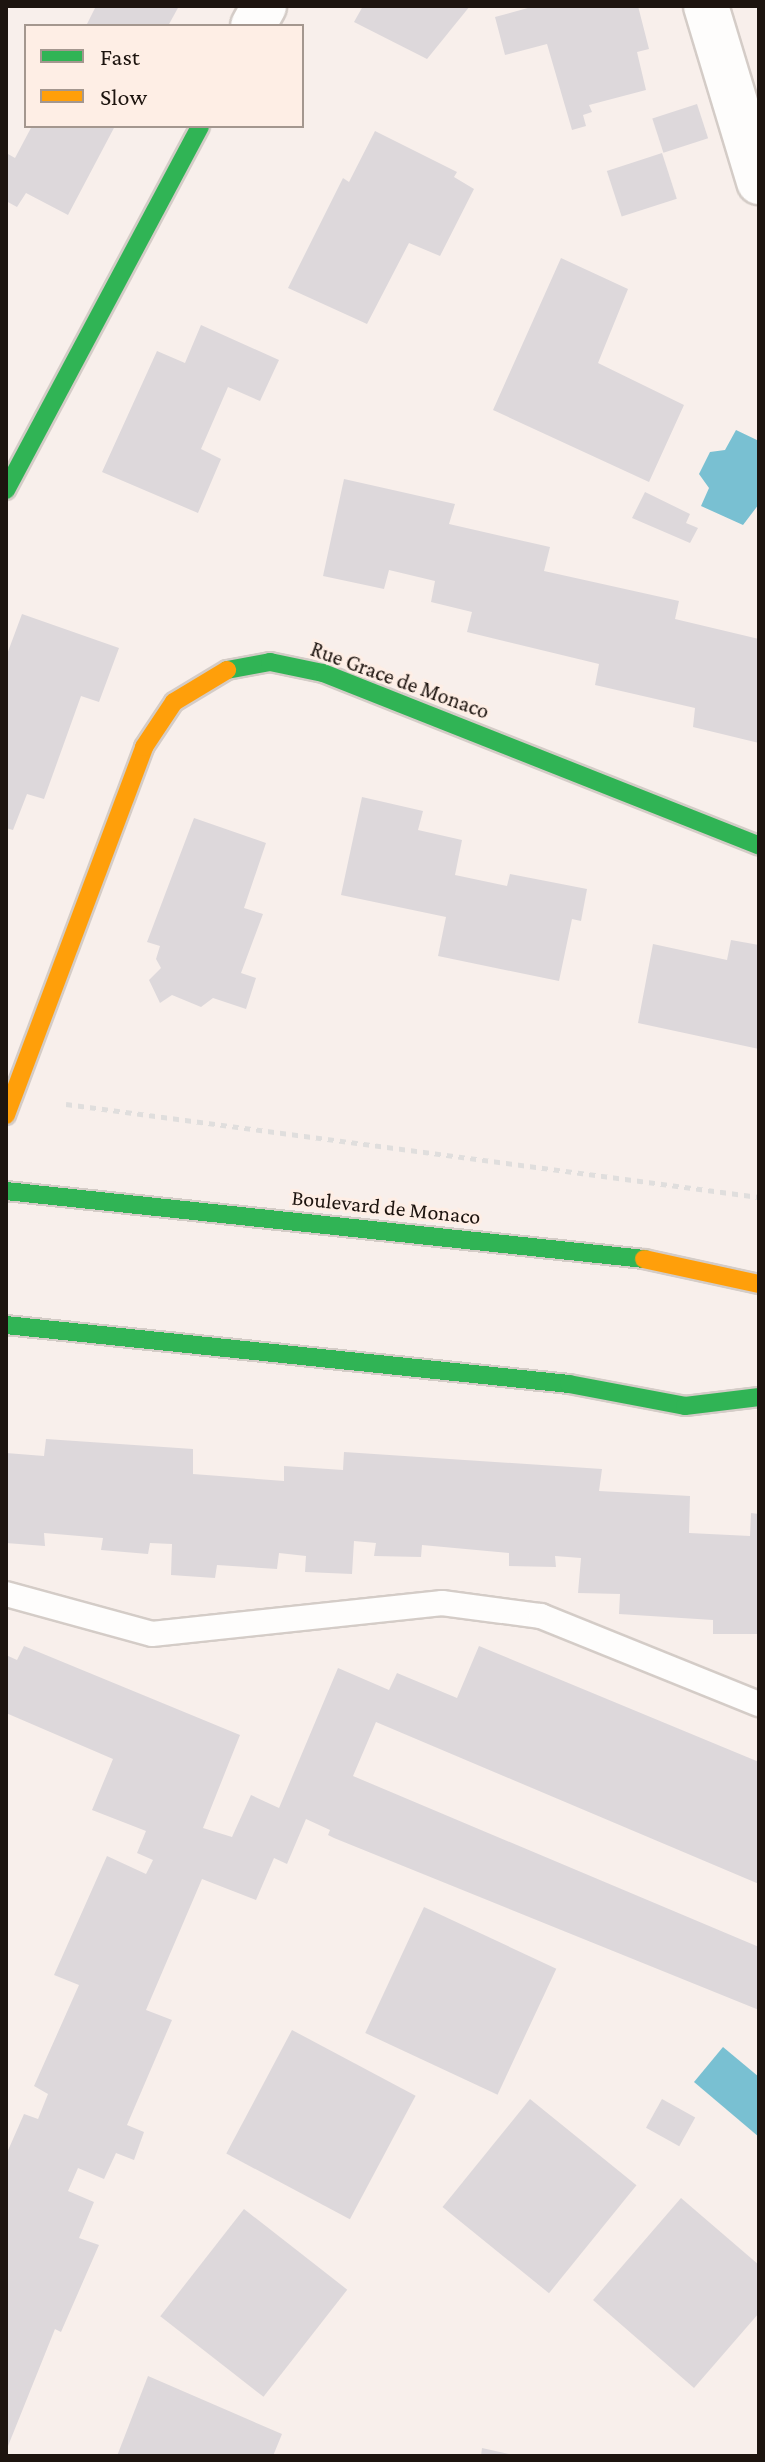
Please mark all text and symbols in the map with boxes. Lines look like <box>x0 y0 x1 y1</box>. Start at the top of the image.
legend <box>24 24 304 128</box>
text: Fast <box>100 43 140 70</box>
text: Slow <box>100 83 147 110</box>
street label: Rue Grace de Monaco <box>307 635 493 725</box>
street label: Boulevard de Monaco <box>290 1184 482 1230</box>

